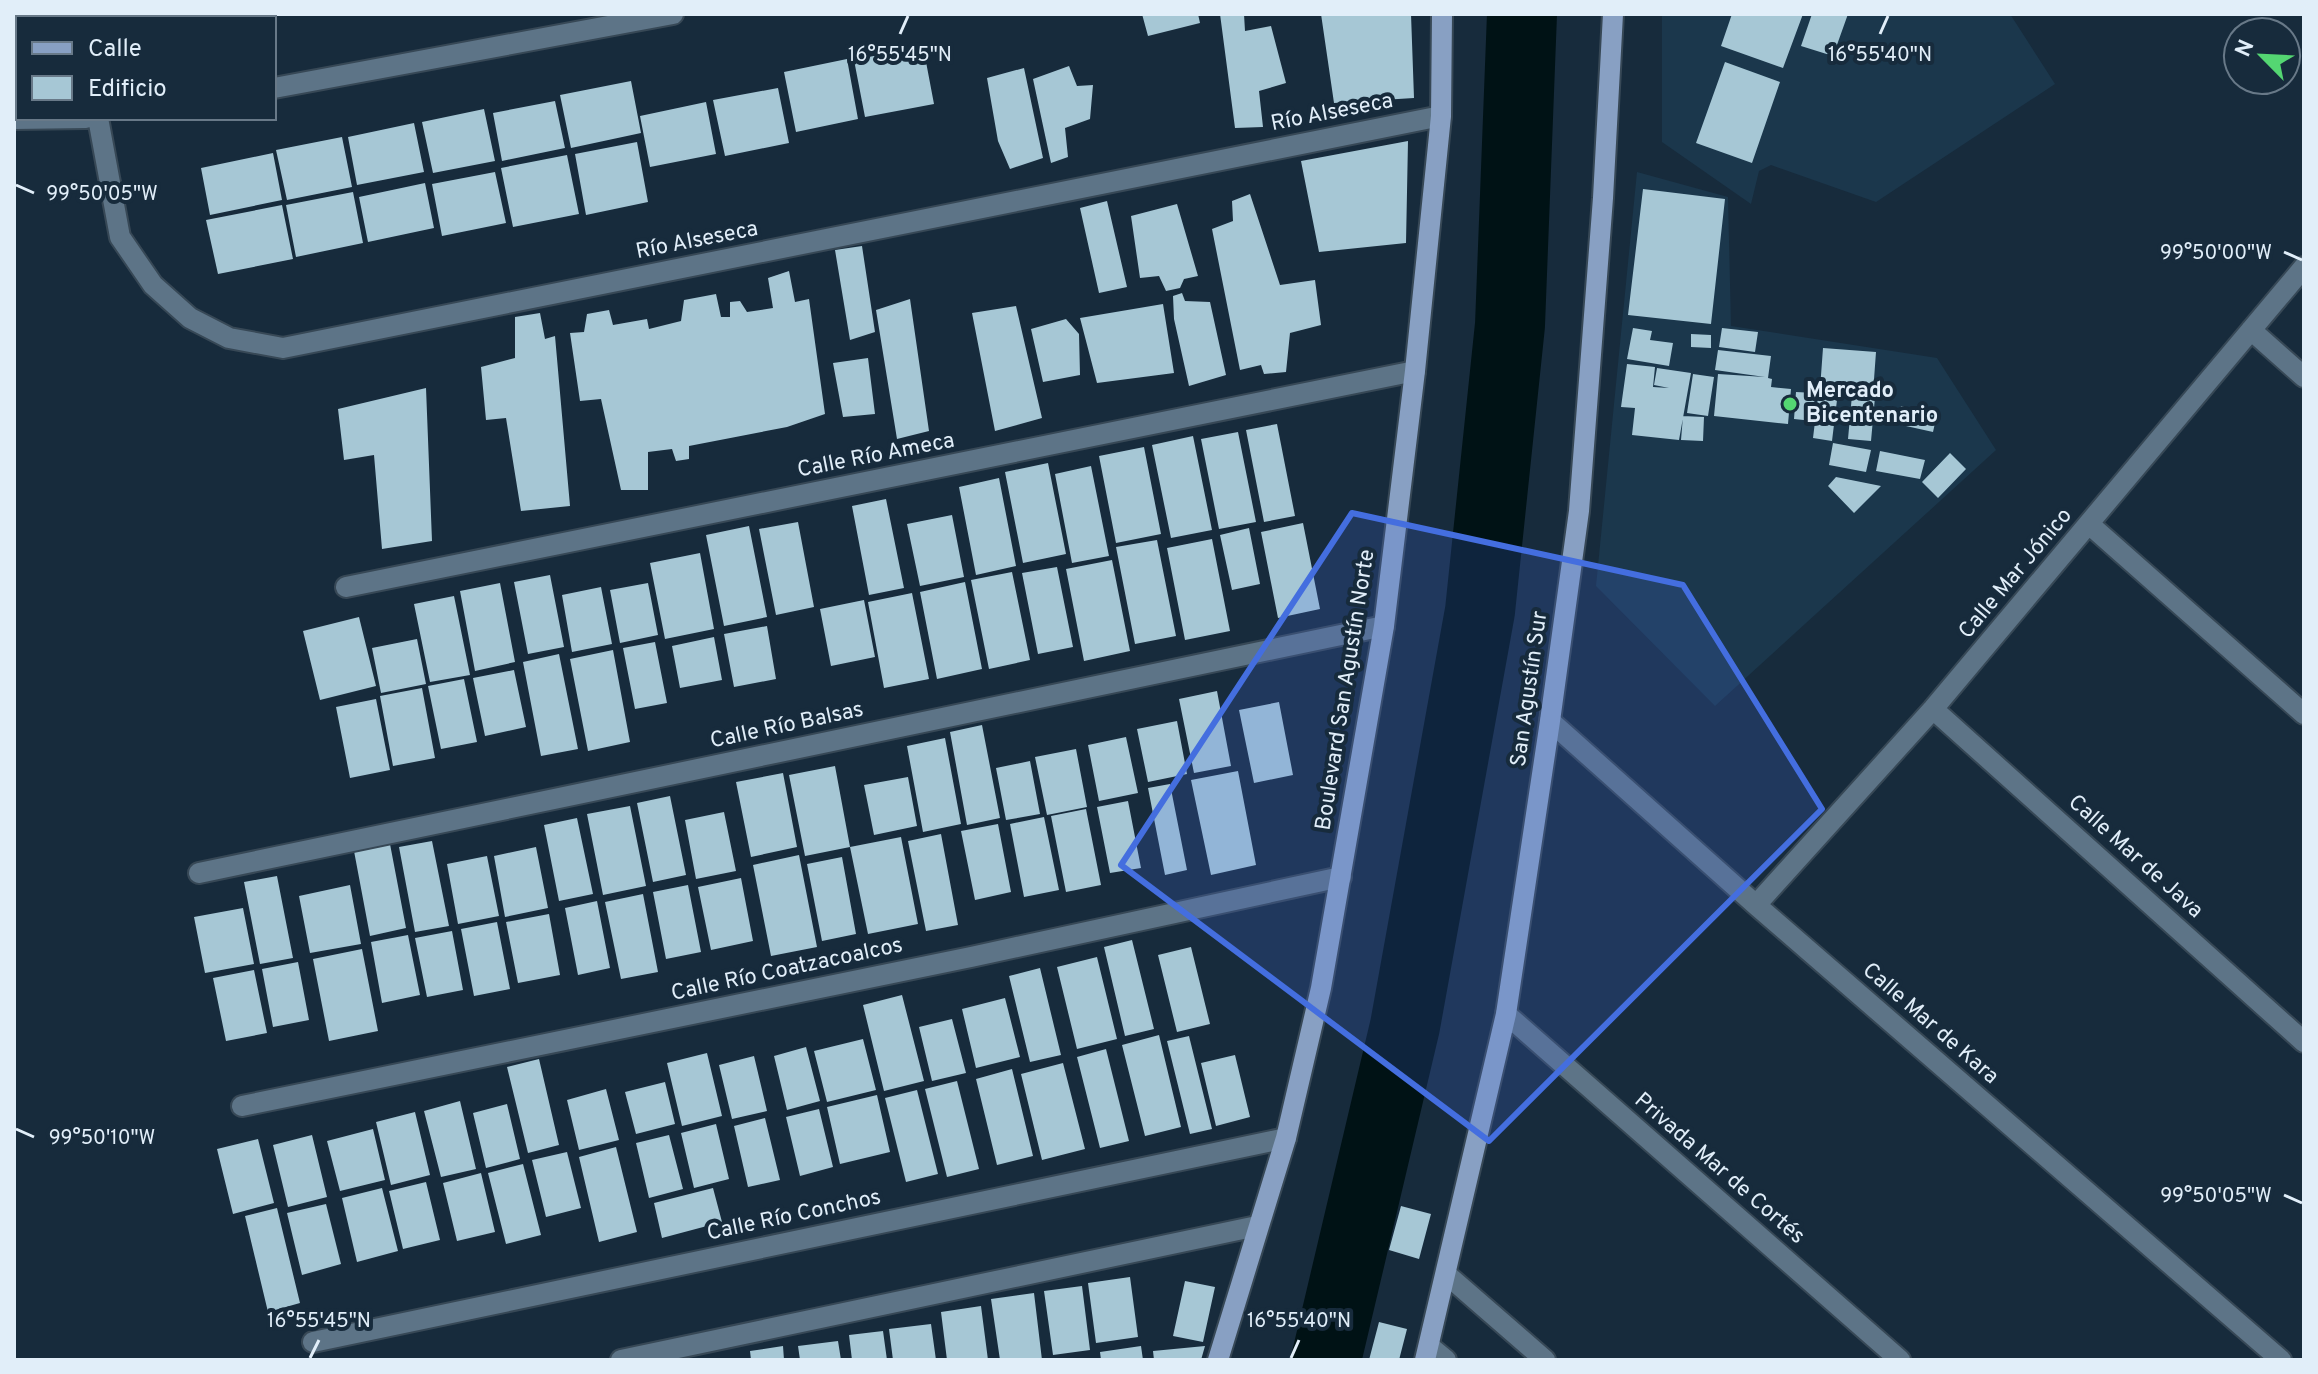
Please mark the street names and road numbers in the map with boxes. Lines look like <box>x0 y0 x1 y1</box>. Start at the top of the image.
street label: Río Alseseca <box>1269 88 1395 138</box>
street label: Río Alseseca <box>634 216 760 266</box>
street label: Calle Río Ameca <box>795 428 957 484</box>
street label: Calle Mar Jónico <box>1953 503 2079 645</box>
street label: Boulevard San Agustín Norte <box>1310 548 1382 832</box>
street label: San Agustín Sur <box>1506 609 1554 769</box>
street label: Calle Río Balsas <box>708 697 866 755</box>
street label: Calle Mar de Java <box>2062 789 2208 925</box>
street label: Calle Río Coatzacoalcos <box>669 932 905 1008</box>
street label: Calle Mar de Kara <box>1856 957 2004 1091</box>
street label: Privada Mar de Cortés <box>1628 1088 1810 1250</box>
street label: Calle Río Conchos <box>704 1184 884 1248</box>

